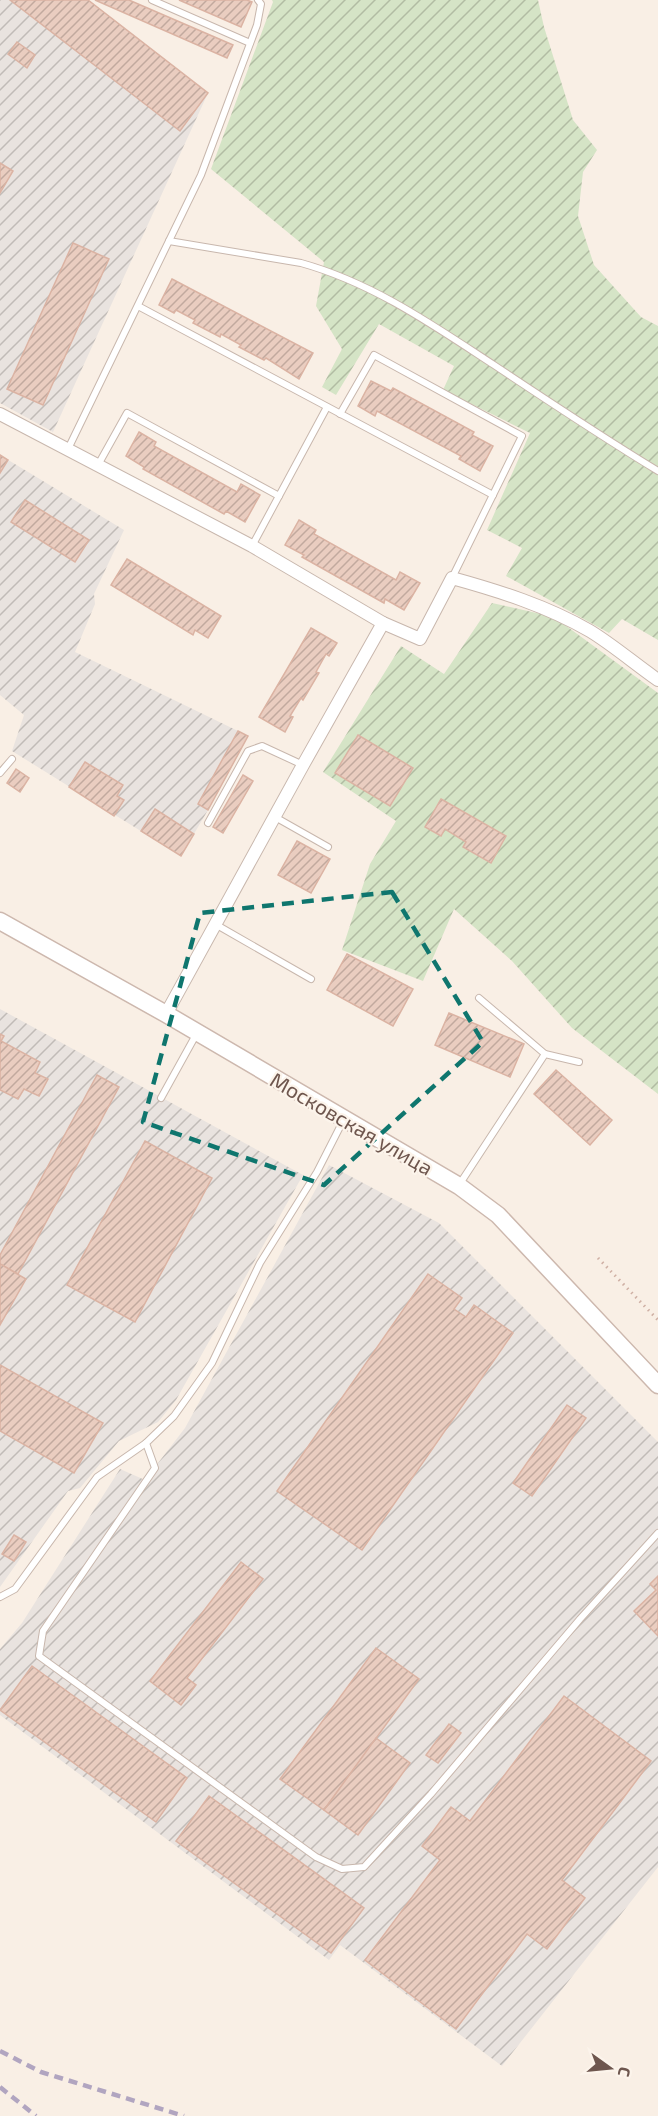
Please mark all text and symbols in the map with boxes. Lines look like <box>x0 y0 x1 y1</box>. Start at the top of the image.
street label: Московская улица <box>266 1066 438 1181</box>
north arrow <box>580 2038 640 2098</box>
text: С <box>615 2065 635 2079</box>

